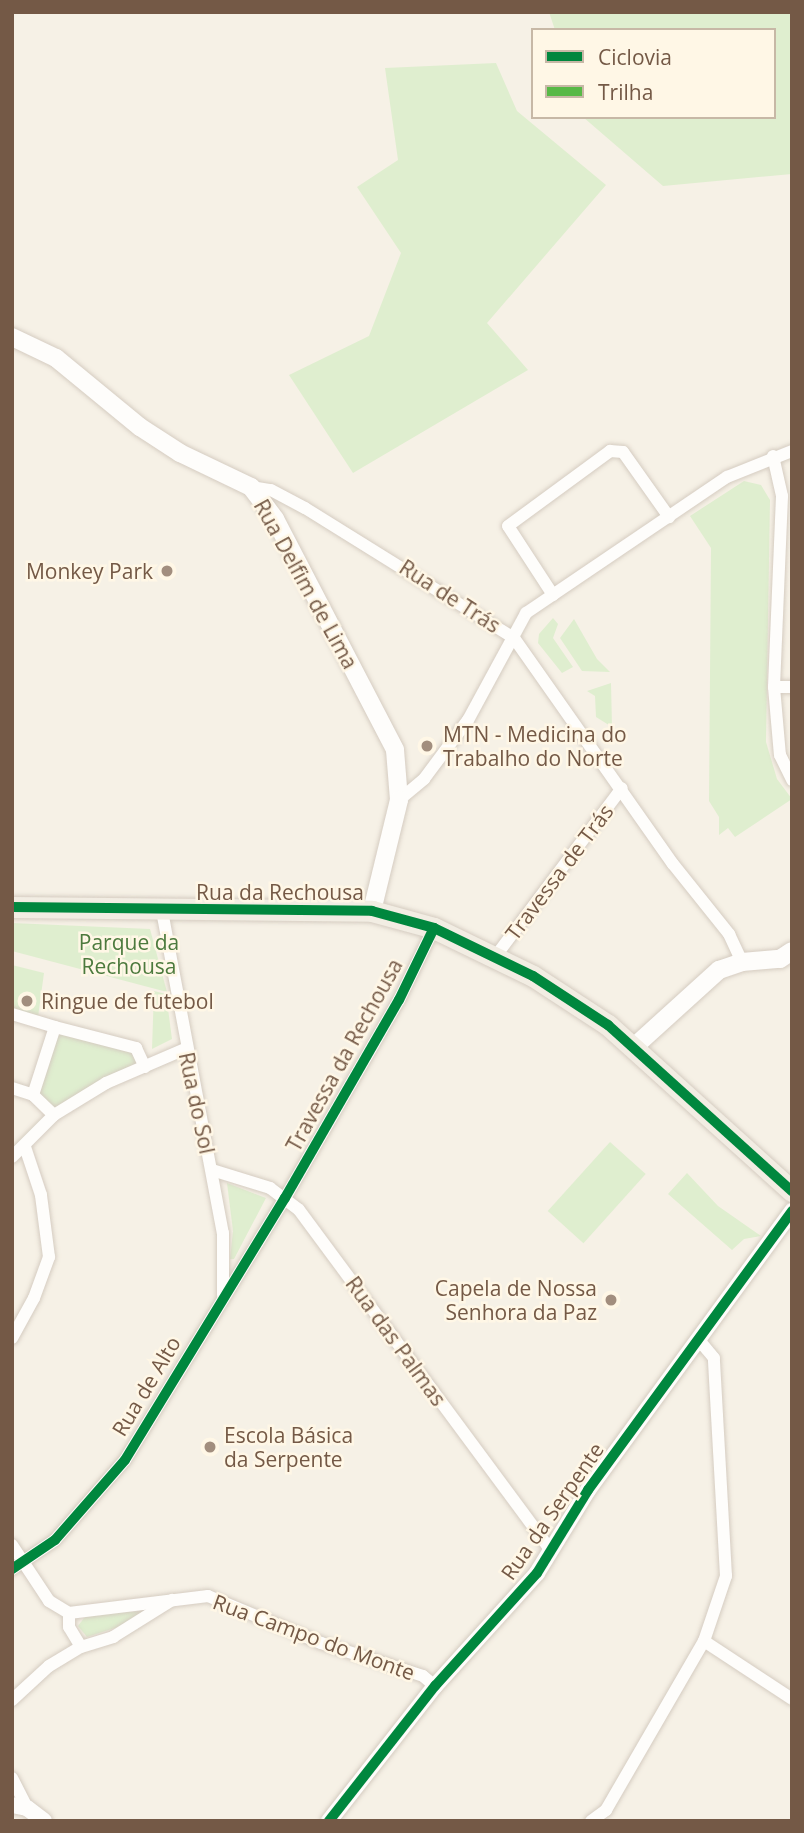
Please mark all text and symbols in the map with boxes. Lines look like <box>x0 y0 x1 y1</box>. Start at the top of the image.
legend <box>531 28 776 119</box>
text: Ciclovia <box>598 43 672 71</box>
text: Trilha <box>598 78 653 106</box>
street label: Rua Delfim de Lima <box>249 495 363 673</box>
street label: Rua de Trás <box>395 554 505 638</box>
place label: Monkey Park <box>26 558 153 584</box>
marker: Monkey Park <box>159 563 175 579</box>
place label: MTN - Medicina do Trabalho do Norte <box>443 721 627 771</box>
marker: MTN - Medicina do Trabalho do Norte <box>417 736 437 756</box>
street label: Travessa de Trás <box>500 799 618 945</box>
street label: Rua da Rechousa <box>196 879 364 905</box>
park label: Parque da Rechousa <box>79 929 179 979</box>
street label: Travessa da Rechousa <box>281 954 407 1156</box>
place label: Ringue de futebol <box>41 988 214 1014</box>
marker: Ringue de futebol <box>19 993 35 1009</box>
street label: Rua do Sol <box>174 1050 220 1156</box>
street label: Rua das Palmas <box>341 1271 451 1411</box>
place label: Capela de Nossa Senhora da Paz <box>435 1275 597 1325</box>
marker: Capela de Nossa Senhora da Paz <box>603 1292 619 1308</box>
street label: Rua de Alto <box>106 1332 186 1440</box>
place label: Escola Básica da Serpente <box>224 1422 353 1472</box>
street label: Rua da Serpente <box>495 1438 609 1584</box>
marker: Escola Básica da Serpente <box>202 1439 218 1455</box>
street label: Rua Campo do Monte <box>210 1589 418 1685</box>

